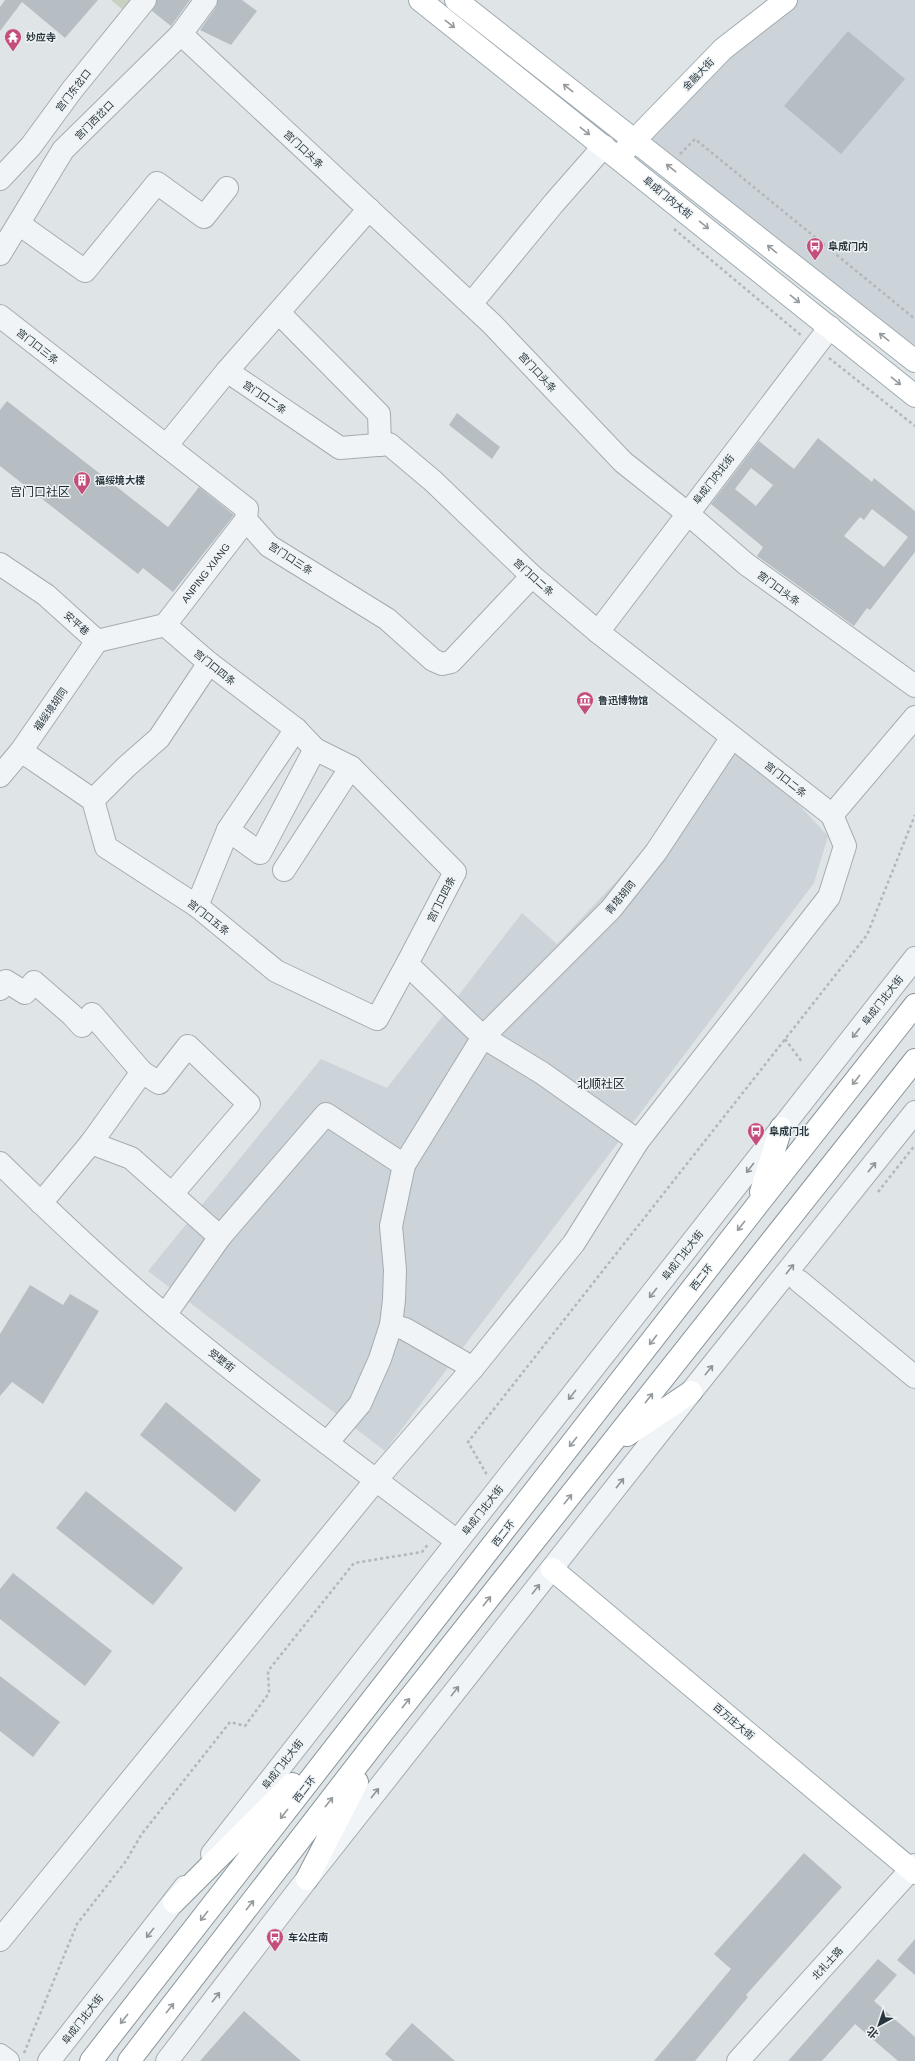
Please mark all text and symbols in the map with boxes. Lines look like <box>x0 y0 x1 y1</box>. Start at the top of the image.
one-way arrow <box>445 20 456 28</box>
temple icon: 妙应寺 <box>3 27 23 52</box>
place label: 妙应寺 <box>26 32 56 43</box>
street label: 金融大街 <box>681 56 716 93</box>
street label: 宫门东岔口 <box>54 67 93 113</box>
one-way arrow <box>563 84 574 92</box>
street label: 宫门西岔口 <box>73 99 116 142</box>
one-way arrow <box>580 126 591 135</box>
street label: 宫门口头条 <box>282 128 326 170</box>
one-way arrow <box>665 164 676 173</box>
street label: 阜成门内大街 <box>641 174 694 221</box>
one-way arrow <box>698 221 709 230</box>
bus stop icon: 阜成门内 <box>805 236 825 261</box>
place label: 阜成门内 <box>828 240 868 252</box>
one-way arrow <box>767 245 778 254</box>
one-way arrow <box>789 295 800 303</box>
street label: 宫门口三条 <box>15 327 61 366</box>
one-way arrow <box>879 333 890 342</box>
street label: 宫门口头条 <box>517 350 559 394</box>
one-way arrow <box>891 376 902 385</box>
street label: 宫门口二条 <box>241 379 289 416</box>
street label: 阜成门内北街 <box>691 452 736 506</box>
building icon: 福绥境大楼 <box>72 470 92 495</box>
place label: 福绥境大楼 <box>95 474 145 486</box>
district label: 宫门口社区 <box>10 485 70 499</box>
street label: 宫门口三条 <box>267 540 315 577</box>
street label: ANPING XIANG <box>179 541 232 605</box>
street label: 宫门口二条 <box>511 557 556 598</box>
street label: 宫门口头条 <box>755 569 802 608</box>
street label: 安平巷 <box>62 609 91 637</box>
street label: 宫门口四条 <box>192 647 238 687</box>
street label: 福绥境胡同 <box>32 686 69 733</box>
museum icon: 鲁迅博物馆 <box>575 690 595 715</box>
place label: 鲁迅博物馆 <box>598 694 648 706</box>
street label: 宫门口二条 <box>763 760 809 799</box>
street label: 宫门口四条 <box>425 874 458 924</box>
street label: 青塔胡同 <box>603 878 637 916</box>
street label: 宫门口五条 <box>186 898 232 937</box>
street label: 阜成门北大街 <box>860 973 905 1027</box>
one-way arrow <box>852 1027 861 1038</box>
one-way arrow <box>852 1074 861 1085</box>
district label: 北顺社区 <box>577 1077 625 1091</box>
bus stop icon: 阜成门北 <box>746 1121 766 1146</box>
place label: 阜成门北 <box>769 1125 809 1137</box>
one-way arrow <box>868 1162 876 1173</box>
one-way arrow <box>746 1163 754 1174</box>
one-way arrow <box>737 1220 745 1231</box>
street label: 阜成门北大街 <box>660 1228 705 1282</box>
street label: 西二环 <box>688 1262 715 1293</box>
one-way arrow <box>786 1263 795 1274</box>
one-way arrow <box>648 1287 657 1298</box>
one-way arrow <box>648 1334 657 1345</box>
street label: 受壁街 <box>206 1347 237 1374</box>
one-way arrow <box>704 1364 713 1375</box>
one-way arrow <box>568 1389 577 1400</box>
one-way arrow <box>644 1392 653 1403</box>
one-way arrow <box>569 1437 577 1448</box>
one-way arrow <box>615 1477 624 1488</box>
street label: 阜成门北大街 <box>460 1483 505 1537</box>
one-way arrow <box>564 1494 572 1505</box>
street label: 西二环 <box>490 1518 517 1549</box>
one-way arrow <box>532 1584 540 1595</box>
one-way arrow <box>483 1596 491 1607</box>
one-way arrow <box>451 1686 460 1697</box>
one-way arrow <box>402 1697 410 1708</box>
street label: 百万庄大街 <box>711 1701 756 1742</box>
street label: 阜成门北大街 <box>260 1737 305 1791</box>
street label: 西二环 <box>291 1774 318 1805</box>
one-way arrow <box>371 1788 379 1799</box>
one-way arrow <box>325 1796 333 1807</box>
one-way arrow <box>280 1808 288 1819</box>
one-way arrow <box>245 1899 254 1910</box>
one-way arrow <box>200 1911 209 1922</box>
one-way arrow <box>145 1927 154 1938</box>
bus stop icon: 车公庄南 <box>265 1927 285 1952</box>
place label: 车公庄南 <box>288 1932 328 1943</box>
street label: 北礼士路 <box>810 1945 845 1982</box>
one-way arrow <box>212 1991 221 2002</box>
street label: 阜成门北大街 <box>60 1992 105 2046</box>
one-way arrow <box>166 2002 174 2013</box>
north arrow <box>859 2005 899 2045</box>
one-way arrow <box>120 2013 129 2024</box>
text: 北 <box>865 2025 881 2041</box>

